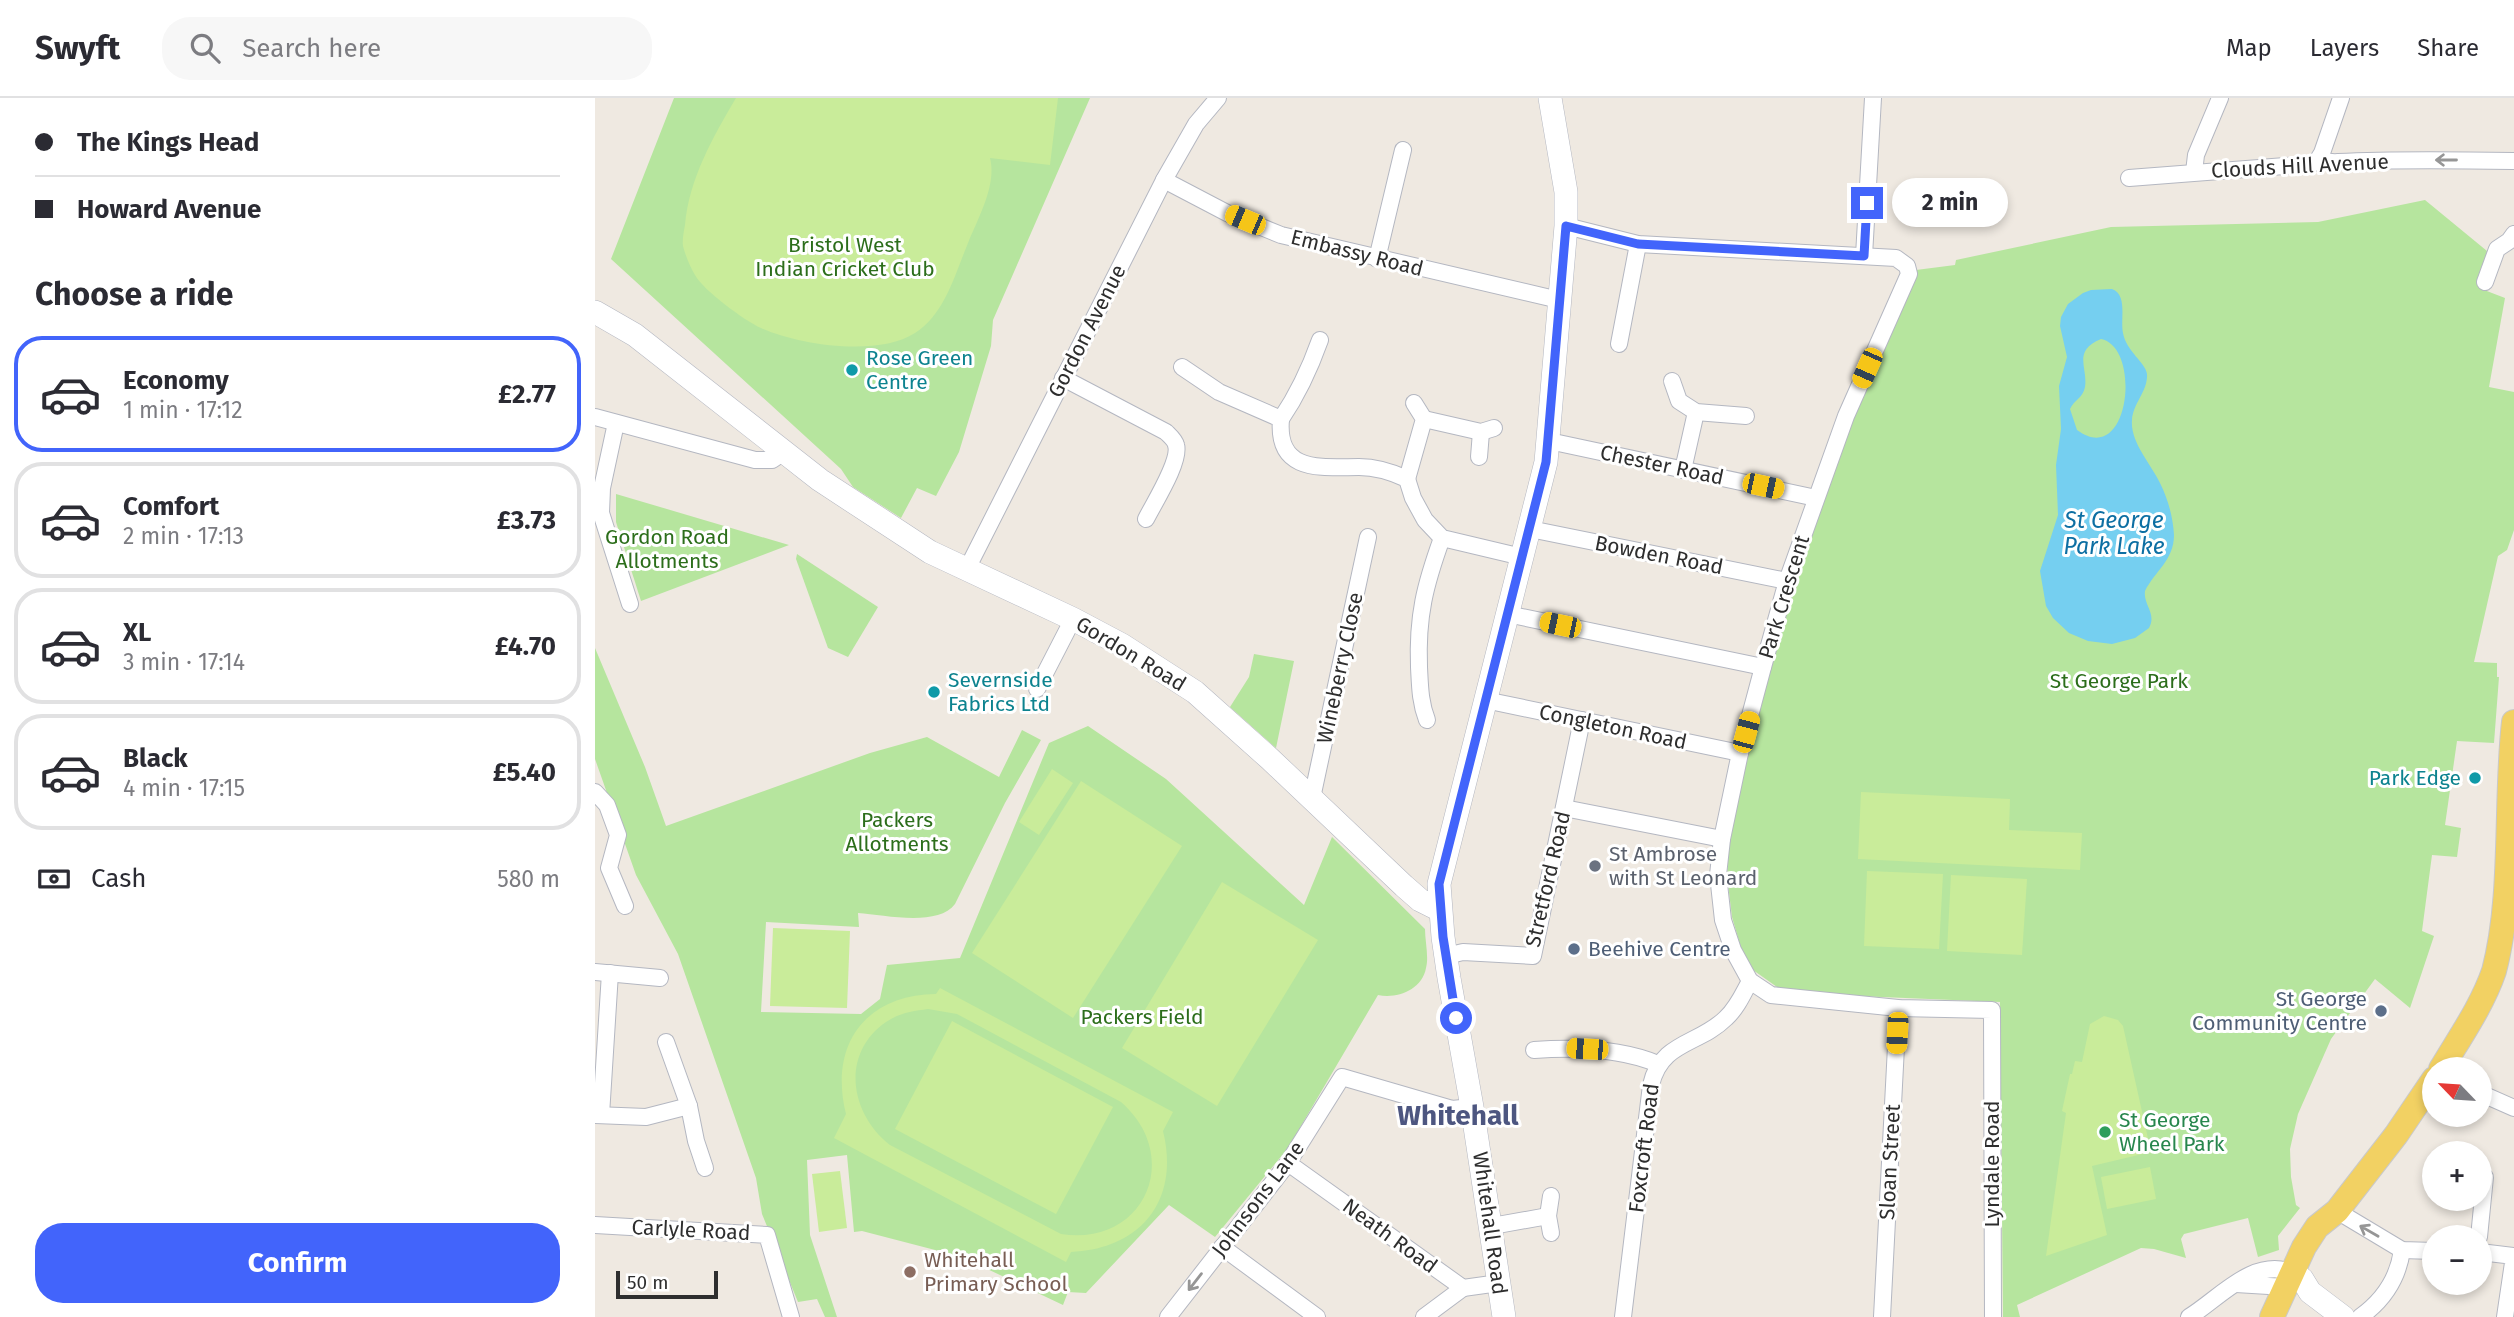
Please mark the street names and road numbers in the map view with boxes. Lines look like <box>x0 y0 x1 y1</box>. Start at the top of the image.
street label: Clouds Hill Avenue <box>2211 148 2389 184</box>
street label: Embassy Road <box>1288 224 1426 282</box>
street label: Gordon Avenue <box>1042 260 1132 402</box>
street label: Chester Road <box>1598 439 1726 491</box>
street label: Bowden Road <box>1593 530 1725 580</box>
street label: Park Crescent <box>1753 532 1815 662</box>
street label: Wineberry Close <box>1311 590 1369 746</box>
street label: Gordon Road <box>1071 611 1191 697</box>
street label: Congleton Road <box>1537 699 1689 755</box>
street label: Stretford Road <box>1520 809 1576 949</box>
street label: Foxcroft Road <box>1623 1082 1665 1214</box>
street label: Lyndale Road <box>1979 1101 2005 1227</box>
street label: Sloan Street <box>1874 1103 1906 1221</box>
street label: Johnsons Lane <box>1206 1136 1310 1262</box>
street label: Whitehall Road <box>1467 1150 1513 1296</box>
street label: Neath Road <box>1338 1193 1442 1279</box>
street label: Carlyle Road <box>631 1214 751 1246</box>

